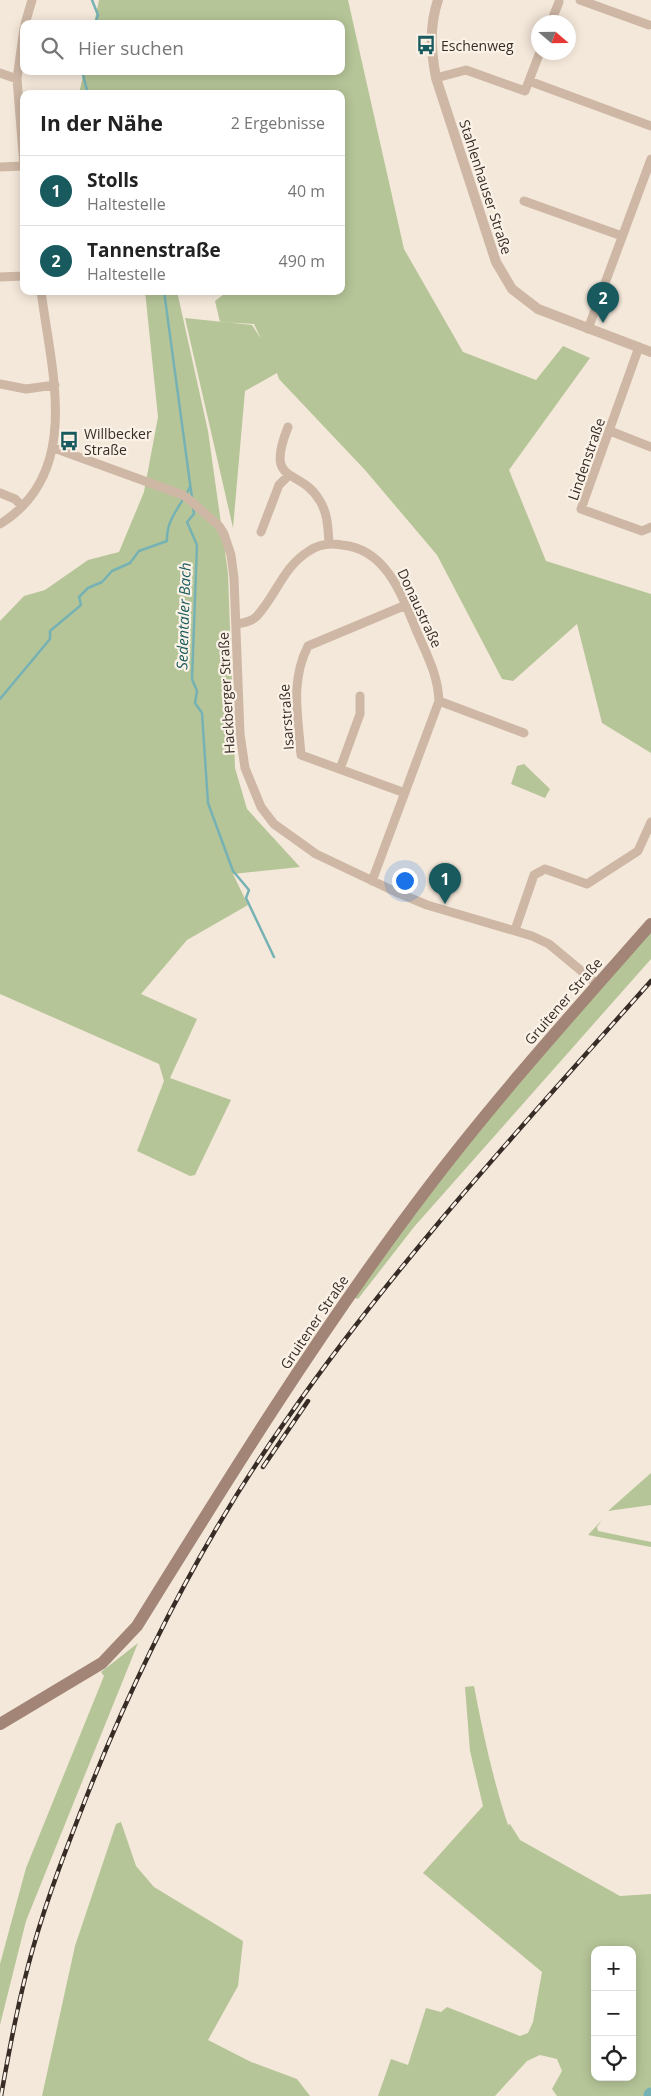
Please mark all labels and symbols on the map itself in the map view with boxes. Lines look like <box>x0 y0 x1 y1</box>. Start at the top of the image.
north arrow <box>531 15 576 60</box>
bus stop icon: Eschenweg <box>415 34 437 56</box>
place label: Eschenweg <box>441 36 514 55</box>
street label: Stahlenhauser Straße <box>455 117 517 257</box>
pin: 2 <box>587 282 619 323</box>
street label: Lindenstraße <box>563 415 609 503</box>
place label: Willbecker Straße <box>84 424 152 459</box>
bus stop icon: Willbecker Straße <box>58 430 80 452</box>
water label: Sedentaler Bach <box>171 562 195 670</box>
street label: Donaustraße <box>393 565 447 651</box>
street label: Hackberger Straße <box>213 632 239 754</box>
street label: Isarstraße <box>274 683 298 750</box>
pin: 1 <box>429 863 461 904</box>
your location <box>392 868 418 894</box>
street label: Gruitener Straße <box>520 953 606 1049</box>
street label: Gruitener Straße <box>276 1271 353 1373</box>

